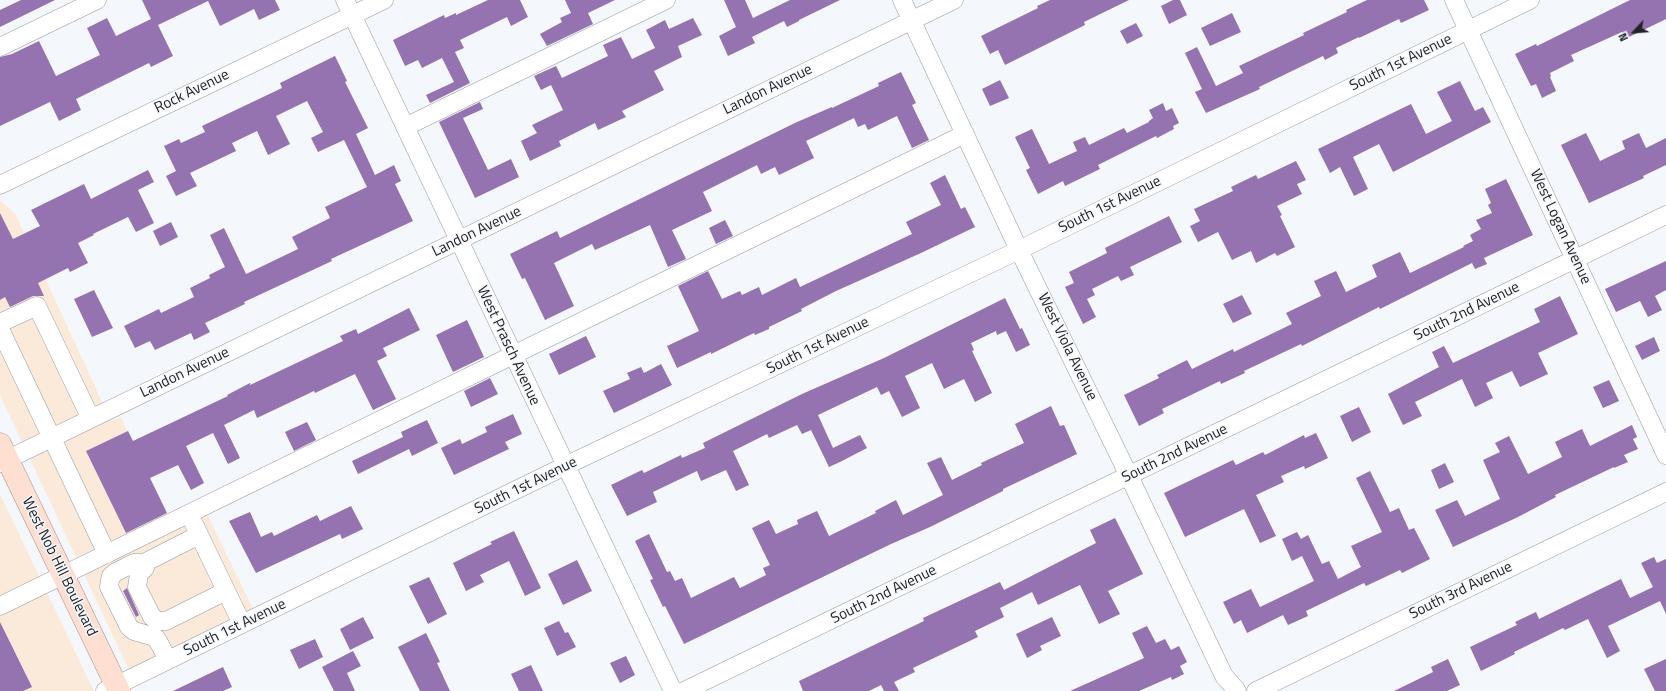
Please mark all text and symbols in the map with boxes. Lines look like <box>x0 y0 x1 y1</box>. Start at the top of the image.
north arrow <box>1614 12 1654 52</box>
street label: South 1st Avenue <box>1347 30 1455 96</box>
text: N <box>1614 30 1632 44</box>
street label: Landon Avenue <box>721 61 815 119</box>
street label: Rock Avenue <box>152 66 232 118</box>
street label: West Logan Avenue <box>1526 167 1594 287</box>
street label: South 1st Avenue <box>1056 172 1164 238</box>
street label: Landon Avenue <box>430 203 524 261</box>
street label: South 2nd Avenue <box>1411 279 1523 345</box>
street label: West Prasch Avenue <box>472 284 544 408</box>
street label: West Viola Avenue <box>1033 290 1101 404</box>
street label: South 1st Avenue <box>764 313 872 379</box>
street label: Landon Avenue <box>138 344 232 402</box>
street label: South 2nd Avenue <box>1119 421 1231 487</box>
street label: South 1st Avenue <box>472 453 580 519</box>
street label: West Nob Hill Boulevard <box>17 495 101 639</box>
street label: South 3rd Avenue <box>1407 558 1515 624</box>
street label: South 2nd Avenue <box>828 562 940 628</box>
street label: South 1st Avenue <box>181 595 289 661</box>

